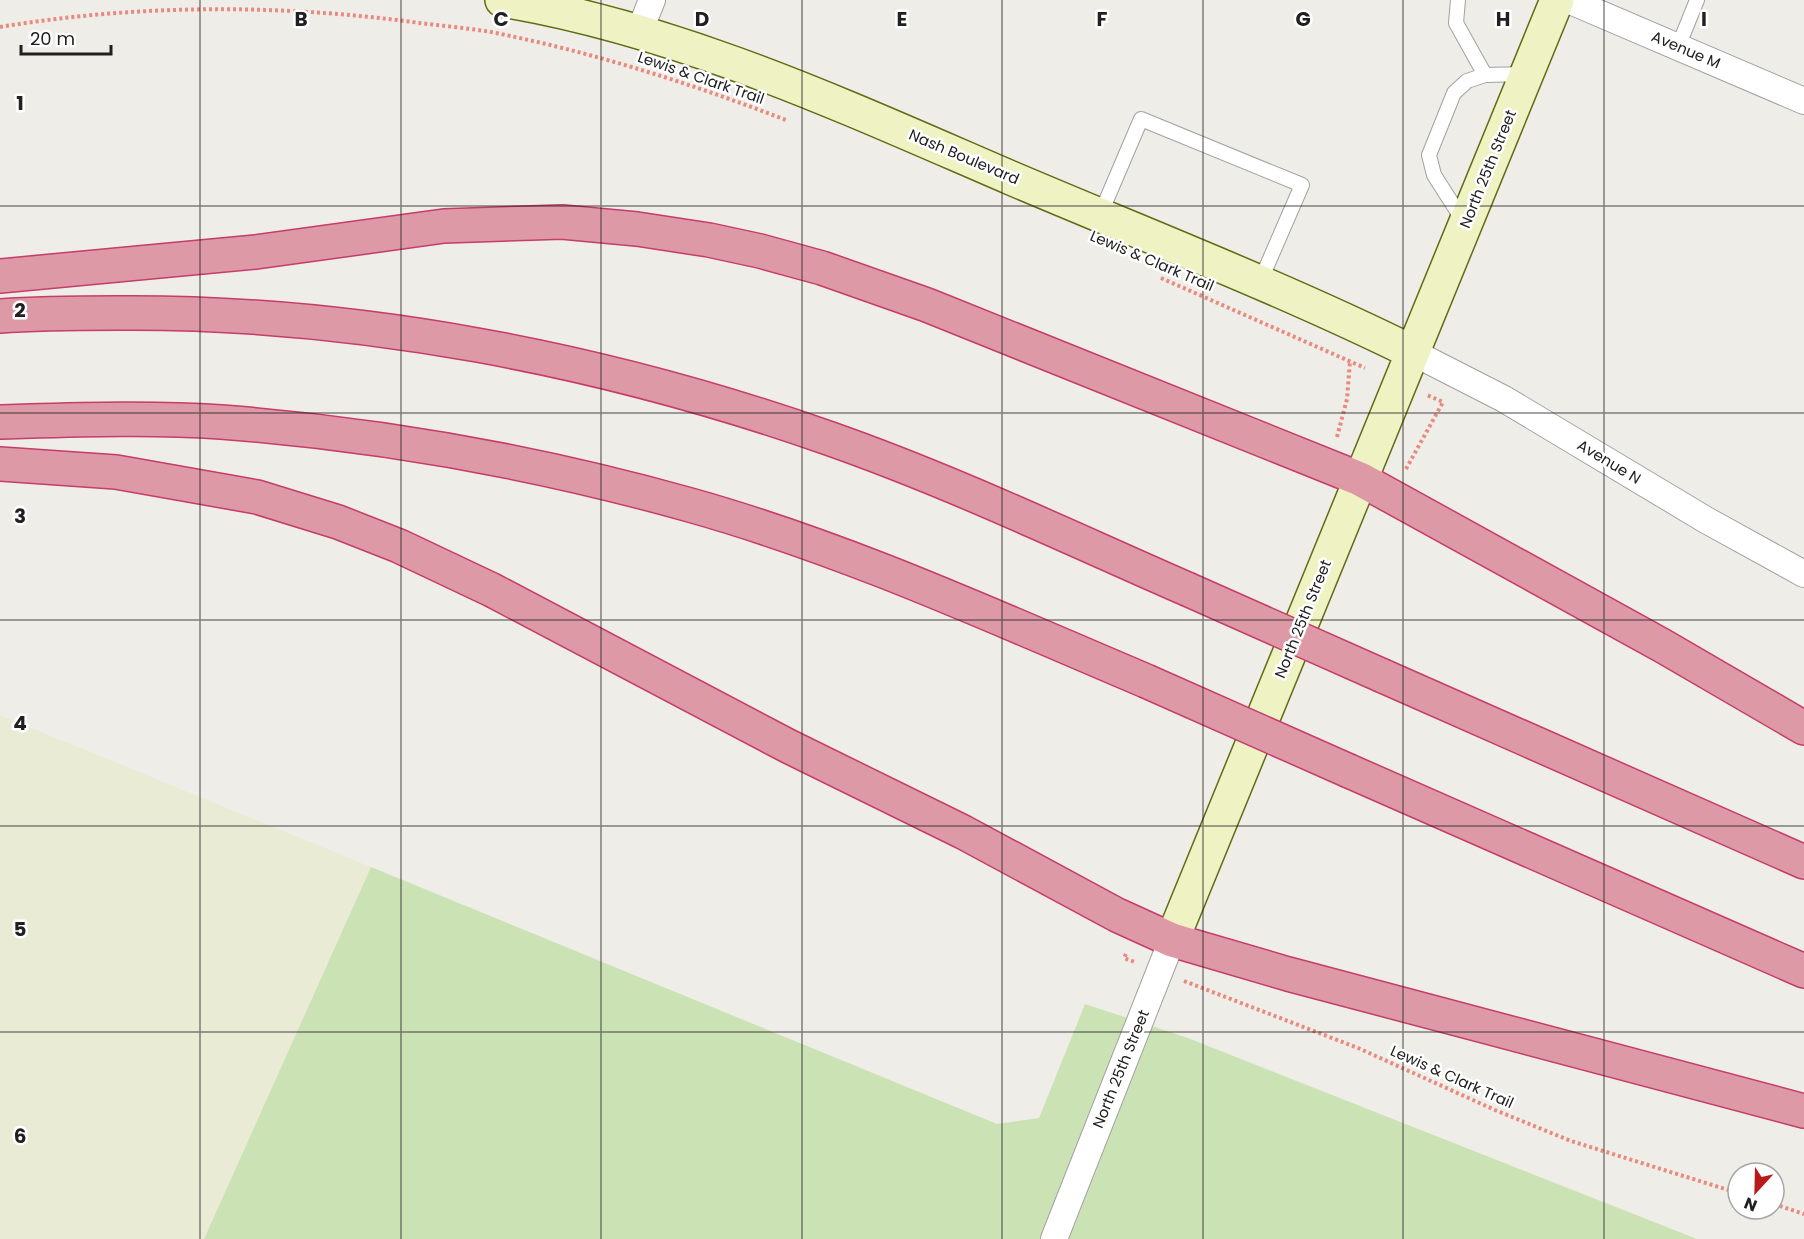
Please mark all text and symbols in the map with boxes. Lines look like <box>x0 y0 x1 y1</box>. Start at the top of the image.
text: B <box>294 5 308 33</box>
text: C <box>493 5 509 33</box>
text: D <box>695 5 709 33</box>
text: E <box>897 5 907 33</box>
text: F <box>1097 5 1108 33</box>
text: G <box>1295 5 1311 33</box>
text: H <box>1496 5 1510 33</box>
text: I <box>1701 5 1707 33</box>
scale bar <box>21 18 111 56</box>
text: 20 m <box>30 26 75 51</box>
street label: Avenue M <box>1648 26 1724 74</box>
street label: Lewis & Clark Trail <box>635 46 767 109</box>
text: 1 <box>16 89 24 117</box>
street label: North 25th Street <box>1454 107 1521 231</box>
street label: Nash Boulevard <box>906 124 1023 189</box>
street label: Lewis & Clark Trail <box>1087 225 1217 296</box>
text: 2 <box>14 296 26 324</box>
street label: Avenue N <box>1573 434 1645 489</box>
text: 3 <box>14 502 26 530</box>
street label: North 25th Street <box>1269 557 1336 681</box>
text: 4 <box>13 709 27 737</box>
text: 5 <box>14 915 27 943</box>
street label: North 25th Street <box>1087 1007 1154 1131</box>
street label: Lewis & Clark Trail <box>1387 1040 1517 1113</box>
text: 6 <box>14 1122 26 1150</box>
north arrow <box>1726 1161 1786 1221</box>
text: N <box>1741 1192 1760 1217</box>

